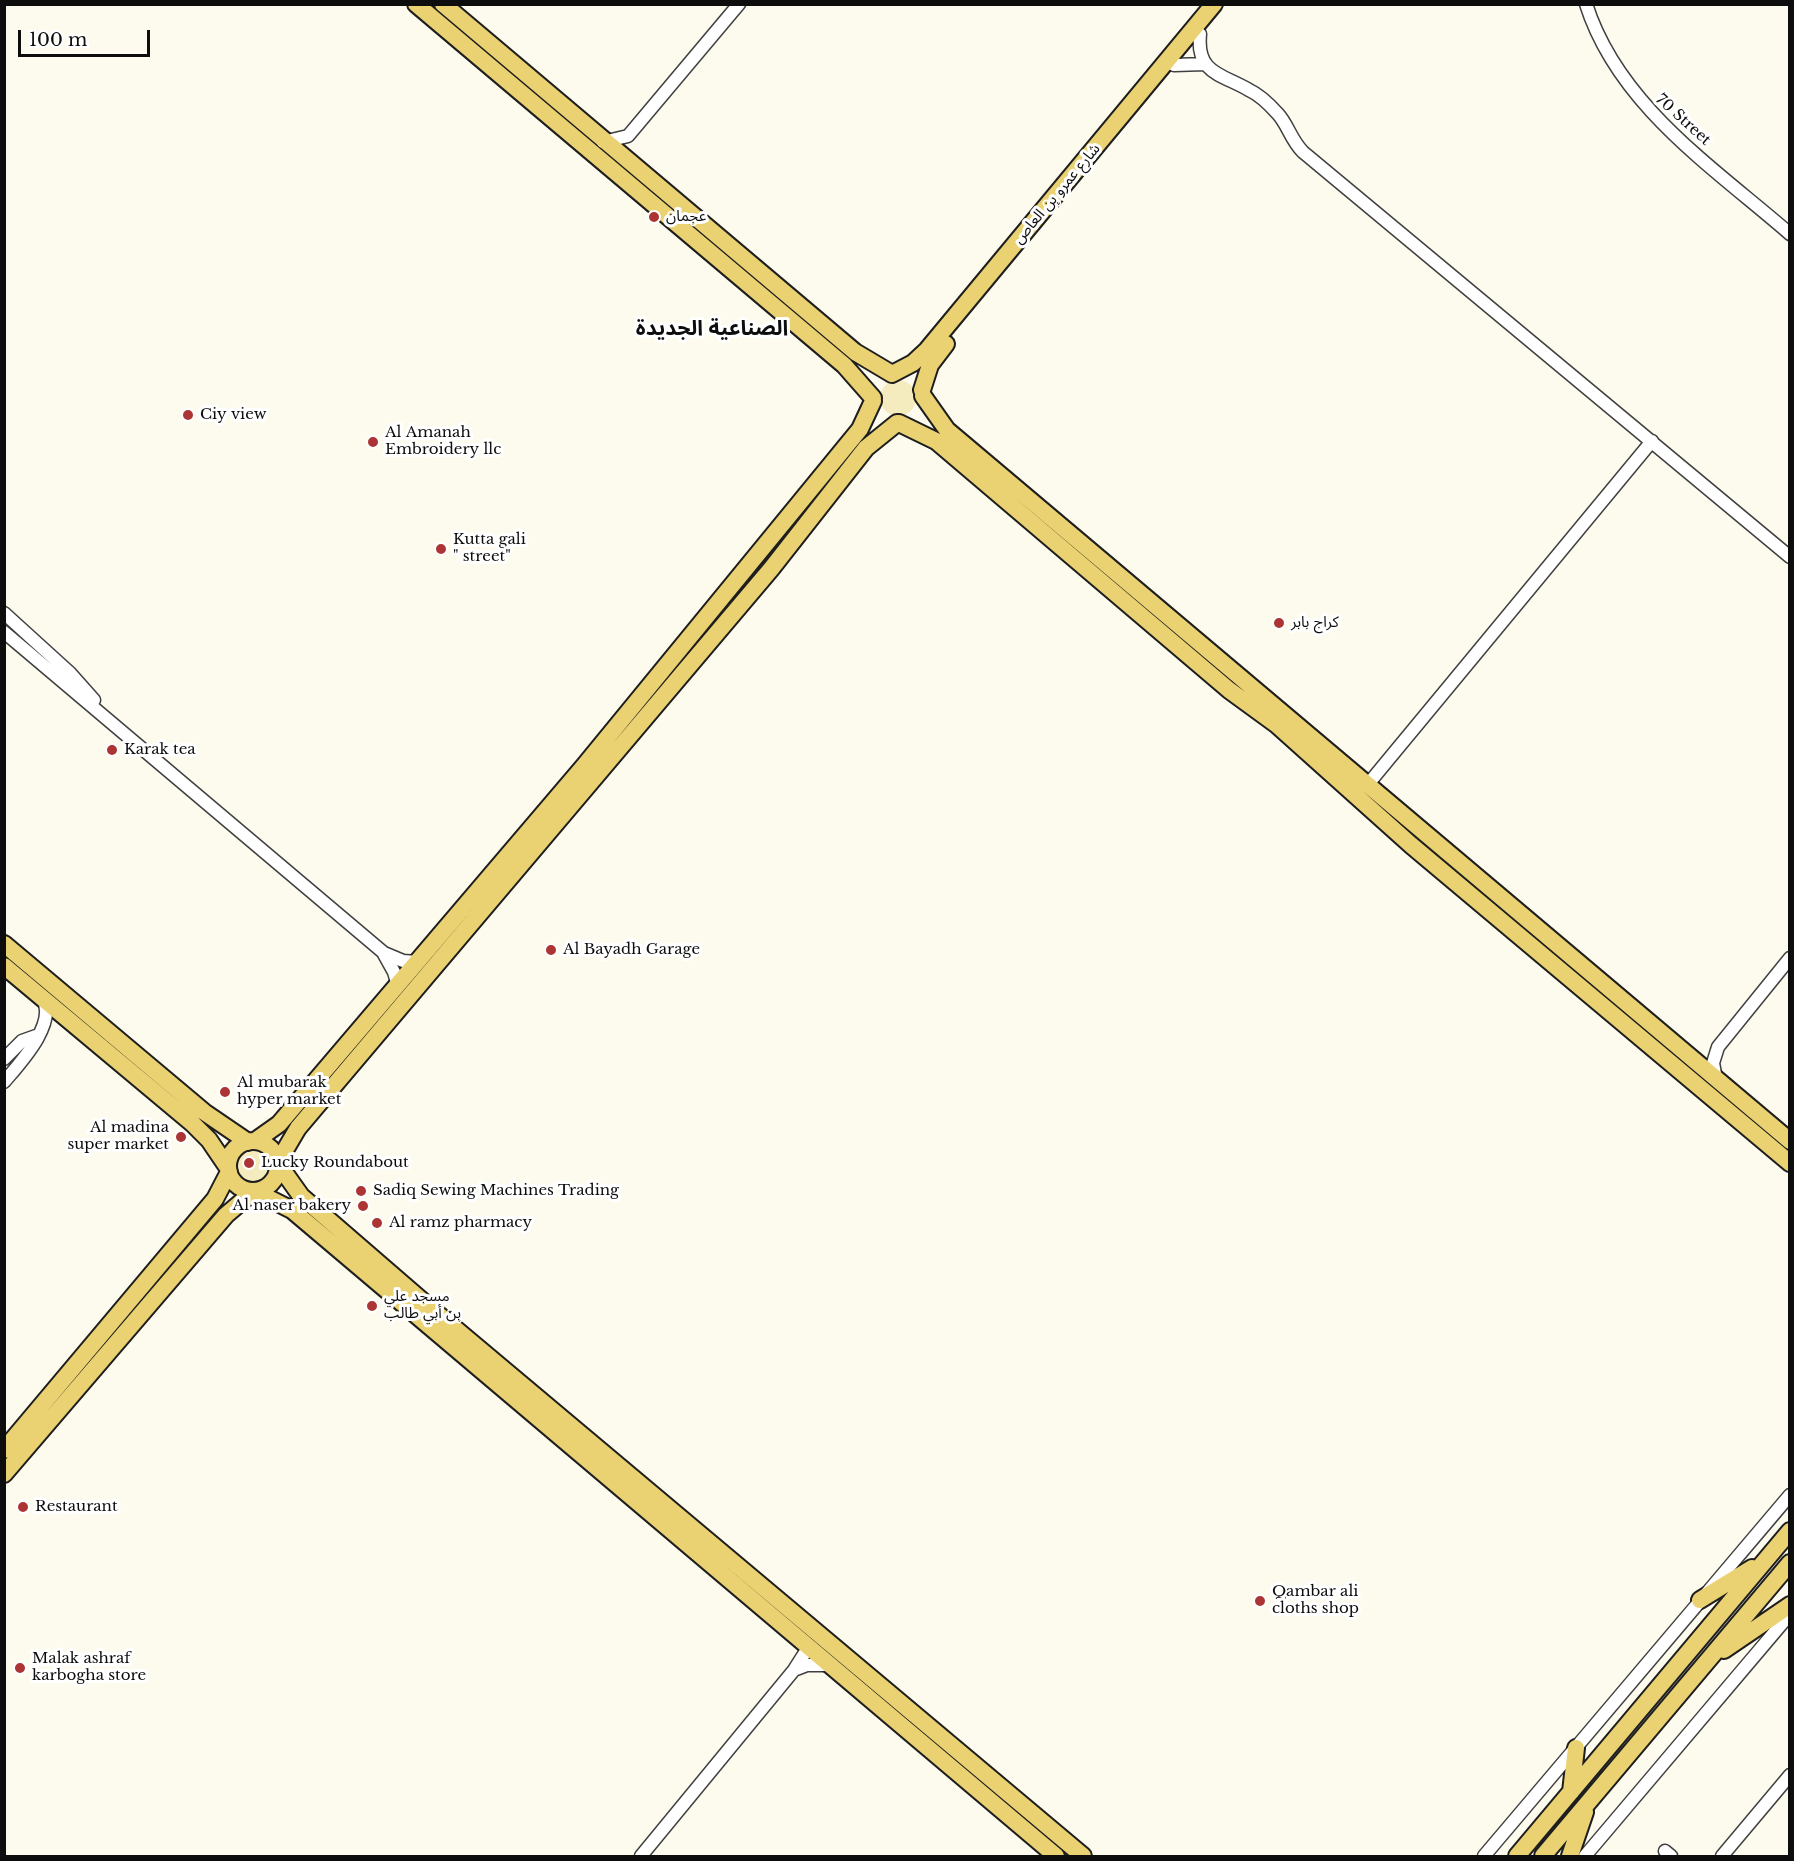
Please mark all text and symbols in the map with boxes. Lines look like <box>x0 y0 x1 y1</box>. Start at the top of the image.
scale bar <box>21 18 153 56</box>
text: 100 m <box>29 29 87 51</box>
street label: 70 Street <box>1652 91 1714 149</box>
street label: شارع عمرو بن العاص <box>1010 140 1104 248</box>
place label: عجمان <box>666 208 706 226</box>
marker: عجمان <box>647 210 661 224</box>
district label: الصناعية الجديدة <box>636 316 788 342</box>
place label: Ciy view <box>200 406 266 424</box>
marker: Ciy view <box>181 408 195 422</box>
place label: Al Amanah Embroidery llc <box>385 424 501 459</box>
marker: Al Amanah Embroidery llc <box>366 435 380 449</box>
place label: Kutta gali " street" <box>453 531 526 566</box>
marker: Kutta gali " street" <box>434 542 448 556</box>
place label: كراج بابر <box>1291 614 1339 632</box>
marker: كراج بابر <box>1272 616 1286 630</box>
place label: Karak tea <box>124 741 196 759</box>
marker: Karak tea <box>105 743 119 757</box>
place label: Al Bayadh Garage <box>563 941 700 959</box>
marker: Al Bayadh Garage <box>544 943 558 957</box>
place label: Al mubarak hyper market <box>237 1074 341 1109</box>
marker: Al mubarak hyper market <box>218 1085 232 1099</box>
place label: Al madina super market <box>67 1119 169 1154</box>
marker: Al madina super market <box>174 1130 188 1144</box>
place label: Lucky Roundabout <box>261 1154 409 1172</box>
marker: Lucky Roundabout <box>242 1156 256 1170</box>
place label: Sadiq Sewing Machines Trading <box>373 1182 619 1200</box>
marker: Sadiq Sewing Machines Trading <box>354 1184 368 1198</box>
place label: Al naser bakery <box>233 1197 351 1215</box>
marker: Al naser bakery <box>356 1199 370 1213</box>
place label: Al ramz pharmacy <box>389 1214 532 1232</box>
marker: Al ramz pharmacy <box>370 1216 384 1230</box>
place label: مسجد علي بن أبي طالب <box>384 1288 461 1323</box>
marker: مسجد علي بن أبي طالب <box>365 1299 379 1313</box>
place label: Restaurant <box>35 1498 118 1516</box>
marker: Restaurant <box>16 1500 30 1514</box>
place label: Qambar ali cloths shop <box>1272 1583 1359 1618</box>
marker: Qambar ali cloths shop <box>1253 1594 1267 1608</box>
place label: Malak ashraf karbogha store <box>32 1650 146 1685</box>
marker: Malak ashraf karbogha store <box>13 1661 27 1675</box>

